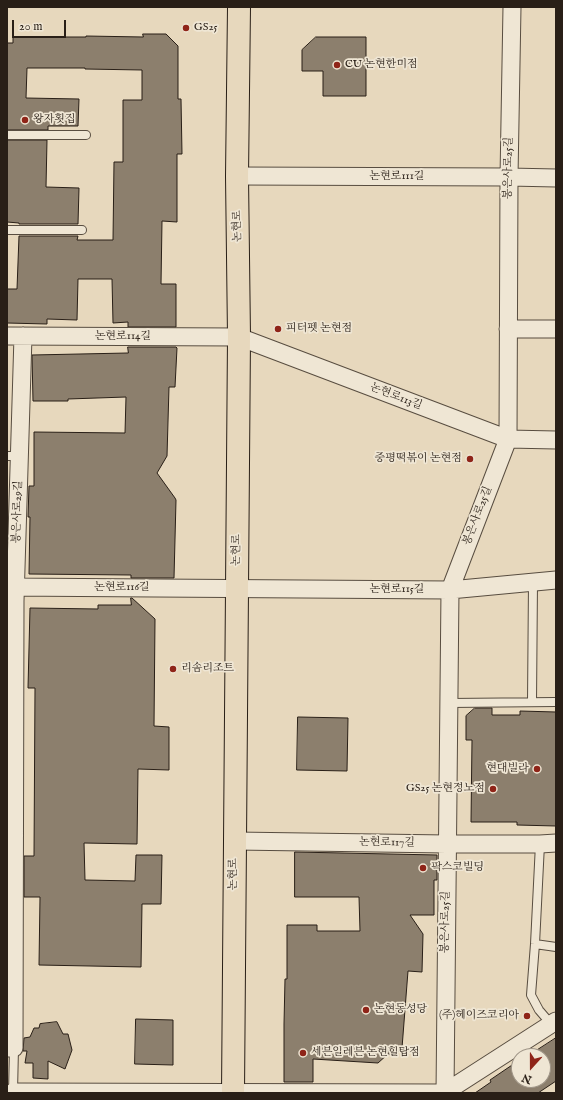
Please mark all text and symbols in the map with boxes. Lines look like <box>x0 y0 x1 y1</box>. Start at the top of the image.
scale bar <box>14 12 68 38</box>
text: 20 m <box>19 19 42 34</box>
place label: GS25 <box>194 21 217 35</box>
marker: GS25 <box>181 23 191 33</box>
place label: CU 논현한미점 <box>345 58 418 72</box>
marker: CU 논현한미점 <box>332 60 342 70</box>
place label: 왕자횟집 <box>33 113 76 127</box>
marker: 왕자횟집 <box>20 115 30 125</box>
street label: 봉은사로25길 <box>502 137 516 199</box>
street label: 논현로111길 <box>370 170 424 184</box>
street label: 논현로 <box>231 210 245 242</box>
place label: 피터펫 논현점 <box>286 322 352 336</box>
marker: 피터펫 논현점 <box>273 324 283 334</box>
street label: 논현로114길 <box>95 330 151 344</box>
street label: 논현로113길 <box>368 381 424 413</box>
place label: 중평떡볶이 논현점 <box>375 452 462 466</box>
marker: 중평떡볶이 논현점 <box>465 454 475 464</box>
street label: 봉은사로29길 <box>10 480 26 544</box>
street label: 봉은사로25길 <box>461 485 495 547</box>
street label: 논현로 <box>230 534 244 566</box>
street label: 논현로116길 <box>94 581 150 595</box>
street label: 논현로115길 <box>370 583 424 597</box>
place label: 리솜리조트 <box>181 662 234 676</box>
marker: 리솜리조트 <box>168 664 178 674</box>
place label: 현대빌라 <box>486 762 529 776</box>
marker: 현대빌라 <box>532 764 542 774</box>
place label: GS25 논현정노점 <box>406 782 485 796</box>
marker: GS25 논현정노점 <box>488 784 498 794</box>
street label: 논현로117길 <box>359 836 415 850</box>
street label: 논현로 <box>227 858 241 890</box>
place label: 팍스코빌딩 <box>431 861 484 875</box>
marker: 팍스코빌딩 <box>418 863 428 873</box>
street label: 봉은사로25길 <box>439 891 453 953</box>
place label: 논현동성당 <box>374 1003 427 1017</box>
marker: 논현동성당 <box>361 1005 371 1015</box>
place label: (주)헤이즈코리아 <box>439 1009 519 1023</box>
marker: (주)헤이즈코리아 <box>522 1011 532 1021</box>
place label: 세븐일레븐 논현힐탑점 <box>311 1046 420 1060</box>
marker: 세븐일레븐 논현힐탑점 <box>298 1048 308 1058</box>
north arrow <box>511 1048 551 1088</box>
text: N <box>520 1070 534 1087</box>

